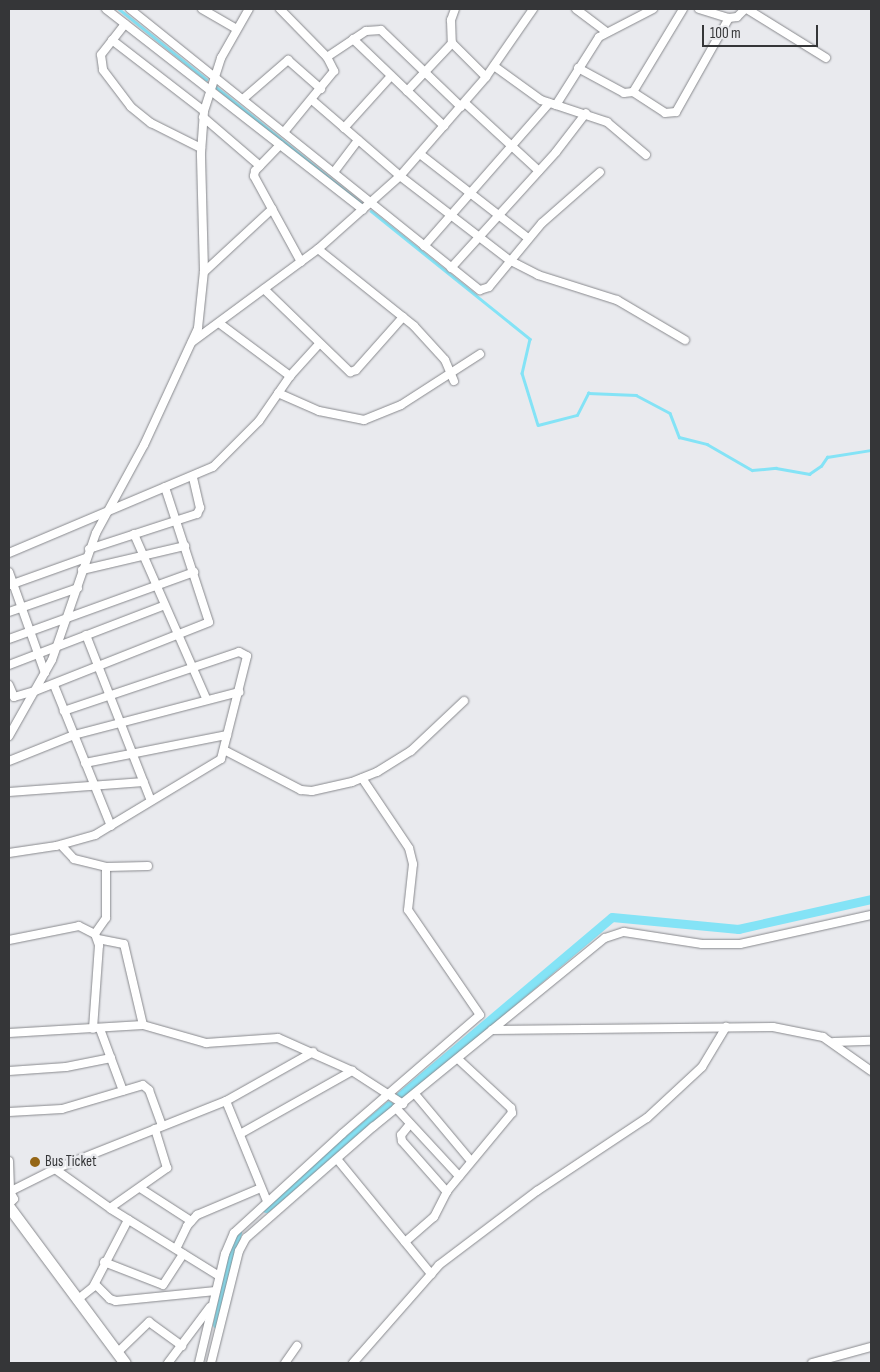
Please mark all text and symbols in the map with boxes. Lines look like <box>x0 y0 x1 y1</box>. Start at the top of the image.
scale bar <box>705 15 821 47</box>
text: 100 m <box>710 24 741 43</box>
place label: Bus Ticket <box>45 1153 97 1171</box>
marker: Bus Ticket <box>29 1156 41 1168</box>

